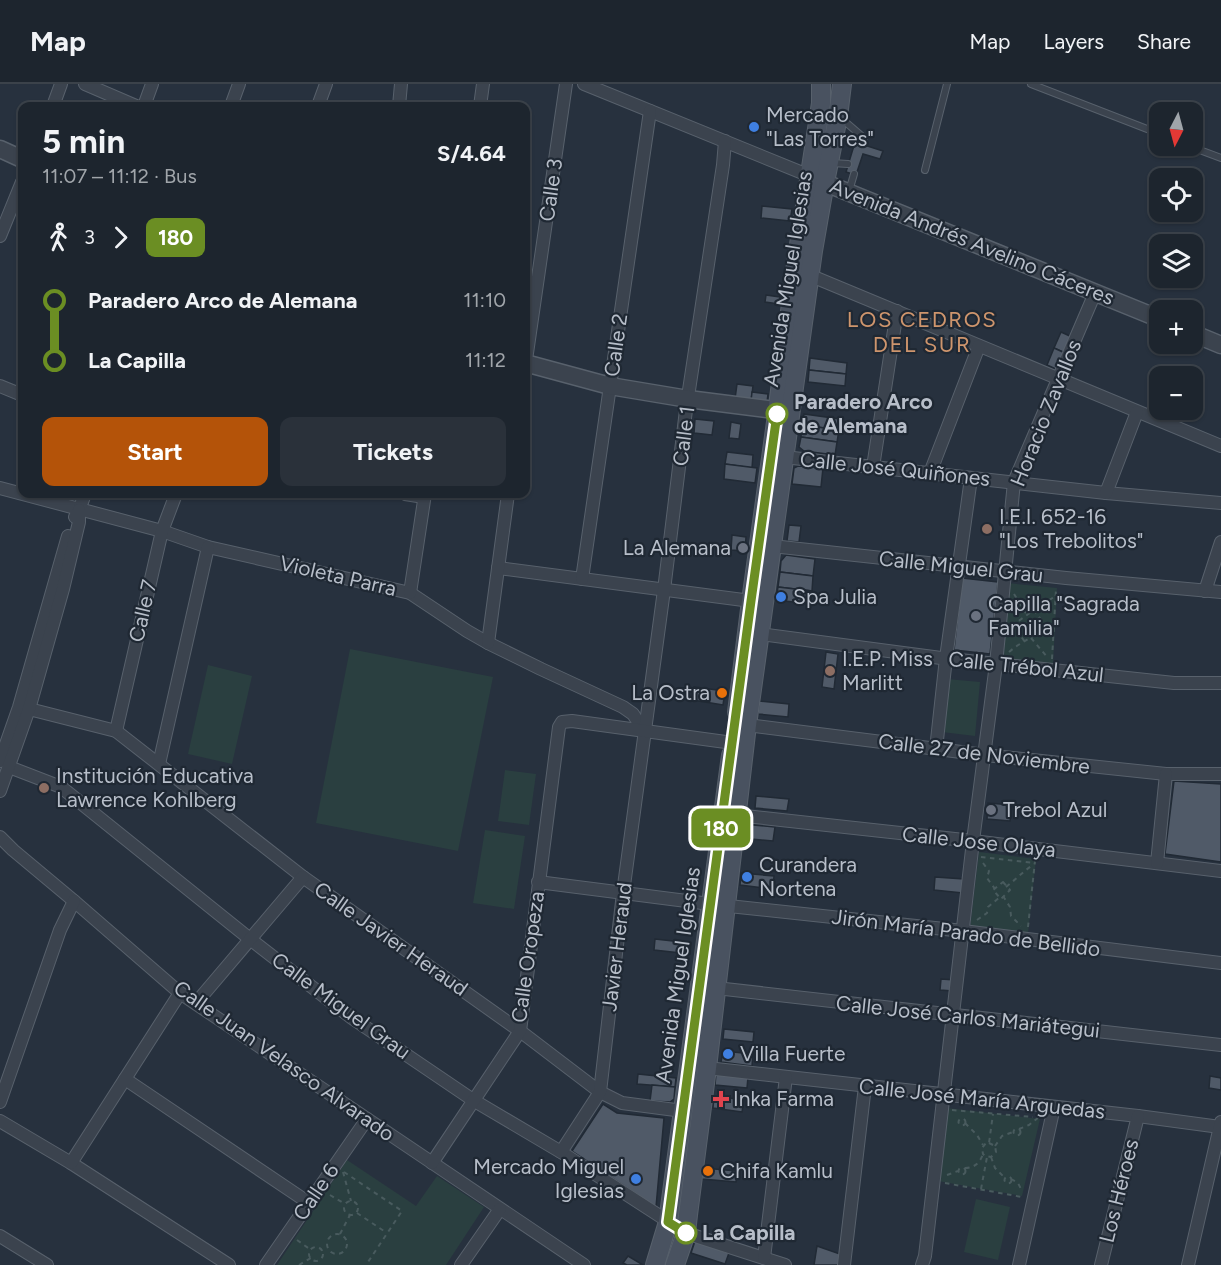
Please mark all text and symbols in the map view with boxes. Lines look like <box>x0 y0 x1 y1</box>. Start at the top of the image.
text: Map <box>30 24 86 58</box>
text: Map <box>970 29 1010 54</box>
text: Layers <box>1043 29 1104 54</box>
text: Share <box>1137 29 1191 54</box>
place label: Mercado "Las Torres" <box>766 102 874 151</box>
north arrow <box>1149 102 1203 156</box>
map controls <box>1149 102 1203 420</box>
marker: Mercado "Las Torres" <box>747 120 761 134</box>
text: 5 min <box>42 122 125 161</box>
text: S/4.64 <box>437 140 506 167</box>
street label: Calle 3 <box>534 157 567 223</box>
text: 11:07 – 11:12 · Bus <box>42 164 197 188</box>
button: locate <box>1149 168 1203 222</box>
street label: Avenida Miguel Iglesias <box>758 169 817 389</box>
street label: Avenida Andrés Avelino Cáceres <box>826 173 1118 310</box>
icon: walk <box>42 221 75 254</box>
icon: forward <box>104 221 137 254</box>
text: 3 <box>84 225 95 249</box>
text: 180 <box>158 225 193 250</box>
button: layers <box>1149 234 1203 288</box>
text: Paradero Arco de Alemana <box>88 287 358 314</box>
text: 11:10 <box>463 288 506 312</box>
button: + <box>1149 300 1203 354</box>
district label: LOS CEDROS DEL SUR <box>847 306 997 358</box>
street label: Calle 2 <box>599 312 632 378</box>
street label: Horacio Zavallos <box>1005 336 1086 490</box>
text: La Capilla <box>88 347 186 374</box>
text: 11:12 <box>465 348 506 372</box>
button: − <box>1149 366 1203 420</box>
place label: Paradero Arco de Alemana <box>794 389 933 438</box>
marker: Paradero Arco de Alemana <box>766 403 788 425</box>
street label: Calle 1 <box>667 404 700 467</box>
button: Start <box>42 417 268 486</box>
button: Tickets <box>280 417 506 486</box>
street label: Calle José Quiñones <box>799 446 991 491</box>
place label: I.E.I. 652-16 "Los Trebolitos" <box>999 504 1144 553</box>
marker: I.E.I. 652-16 "Los Trebolitos" <box>980 522 994 536</box>
place label: La Alemana <box>623 535 731 560</box>
marker: La Alemana <box>736 541 750 555</box>
street label: Calle Miguel Grau <box>878 545 1045 588</box>
street label: Violeta Parra <box>277 550 399 601</box>
street label: Calle 7 <box>123 577 162 644</box>
place label: Spa Julia <box>793 584 877 609</box>
marker: Spa Julia <box>774 590 788 604</box>
place label: Capilla "Sagrada Familia" <box>988 591 1140 640</box>
marker: Capilla "Sagrada Familia" <box>969 609 983 623</box>
place label: I.E.P. Miss Marlitt <box>842 646 933 695</box>
street label: Calle Trébol Azul <box>947 646 1105 687</box>
marker: I.E.P. Miss Marlitt <box>823 664 837 678</box>
place label: La Ostra <box>631 680 710 705</box>
marker: La Ostra <box>715 686 729 700</box>
street label: Calle 27 de Noviembre <box>877 728 1091 779</box>
place label: Institución Educativa Lawrence Kohlberg <box>56 763 254 812</box>
marker: Institución Educativa Lawrence Kohlberg <box>37 781 51 795</box>
place label: Trebol Azul <box>1003 797 1107 822</box>
marker: Trebol Azul <box>984 803 998 817</box>
line badge: 180 <box>686 808 756 848</box>
text: 180 <box>703 816 739 841</box>
street label: Calle Jose Olaya <box>901 821 1057 862</box>
place label: Curandera Nortena <box>759 852 857 901</box>
street label: Avenida Miguel Iglesias <box>650 865 705 1085</box>
marker: Curandera Nortena <box>740 870 754 884</box>
street label: Calle Javier Heraud <box>310 876 473 1001</box>
street label: Javier Heraud <box>596 881 637 1013</box>
street label: Calle Oropeza <box>506 890 549 1024</box>
street label: Jirón María Parado de Bellido <box>830 904 1102 961</box>
street label: Calle Miguel Grau <box>267 947 415 1064</box>
street label: Calle Juan Velasco Alvarado <box>169 975 399 1146</box>
street label: Calle José Carlos Mariátegui <box>835 990 1101 1043</box>
place label: Villa Fuerte <box>740 1041 845 1066</box>
marker: Villa Fuerte <box>721 1047 735 1061</box>
street label: Calle José María Arguedas <box>858 1073 1106 1124</box>
place label: Inka Farma <box>733 1086 834 1111</box>
marker: Inka Farma <box>714 1092 728 1106</box>
street label: Los Héroes <box>1094 1136 1143 1245</box>
place label: Mercado Miguel Iglesias <box>473 1154 624 1203</box>
street label: Calle 6 <box>287 1158 344 1225</box>
place label: Chifa Kamlu <box>720 1158 833 1183</box>
marker: Chifa Kamlu <box>701 1164 715 1178</box>
marker: Mercado Miguel Iglesias <box>629 1172 643 1186</box>
place label: La Capilla <box>702 1220 796 1245</box>
marker: La Capilla <box>675 1222 697 1244</box>

